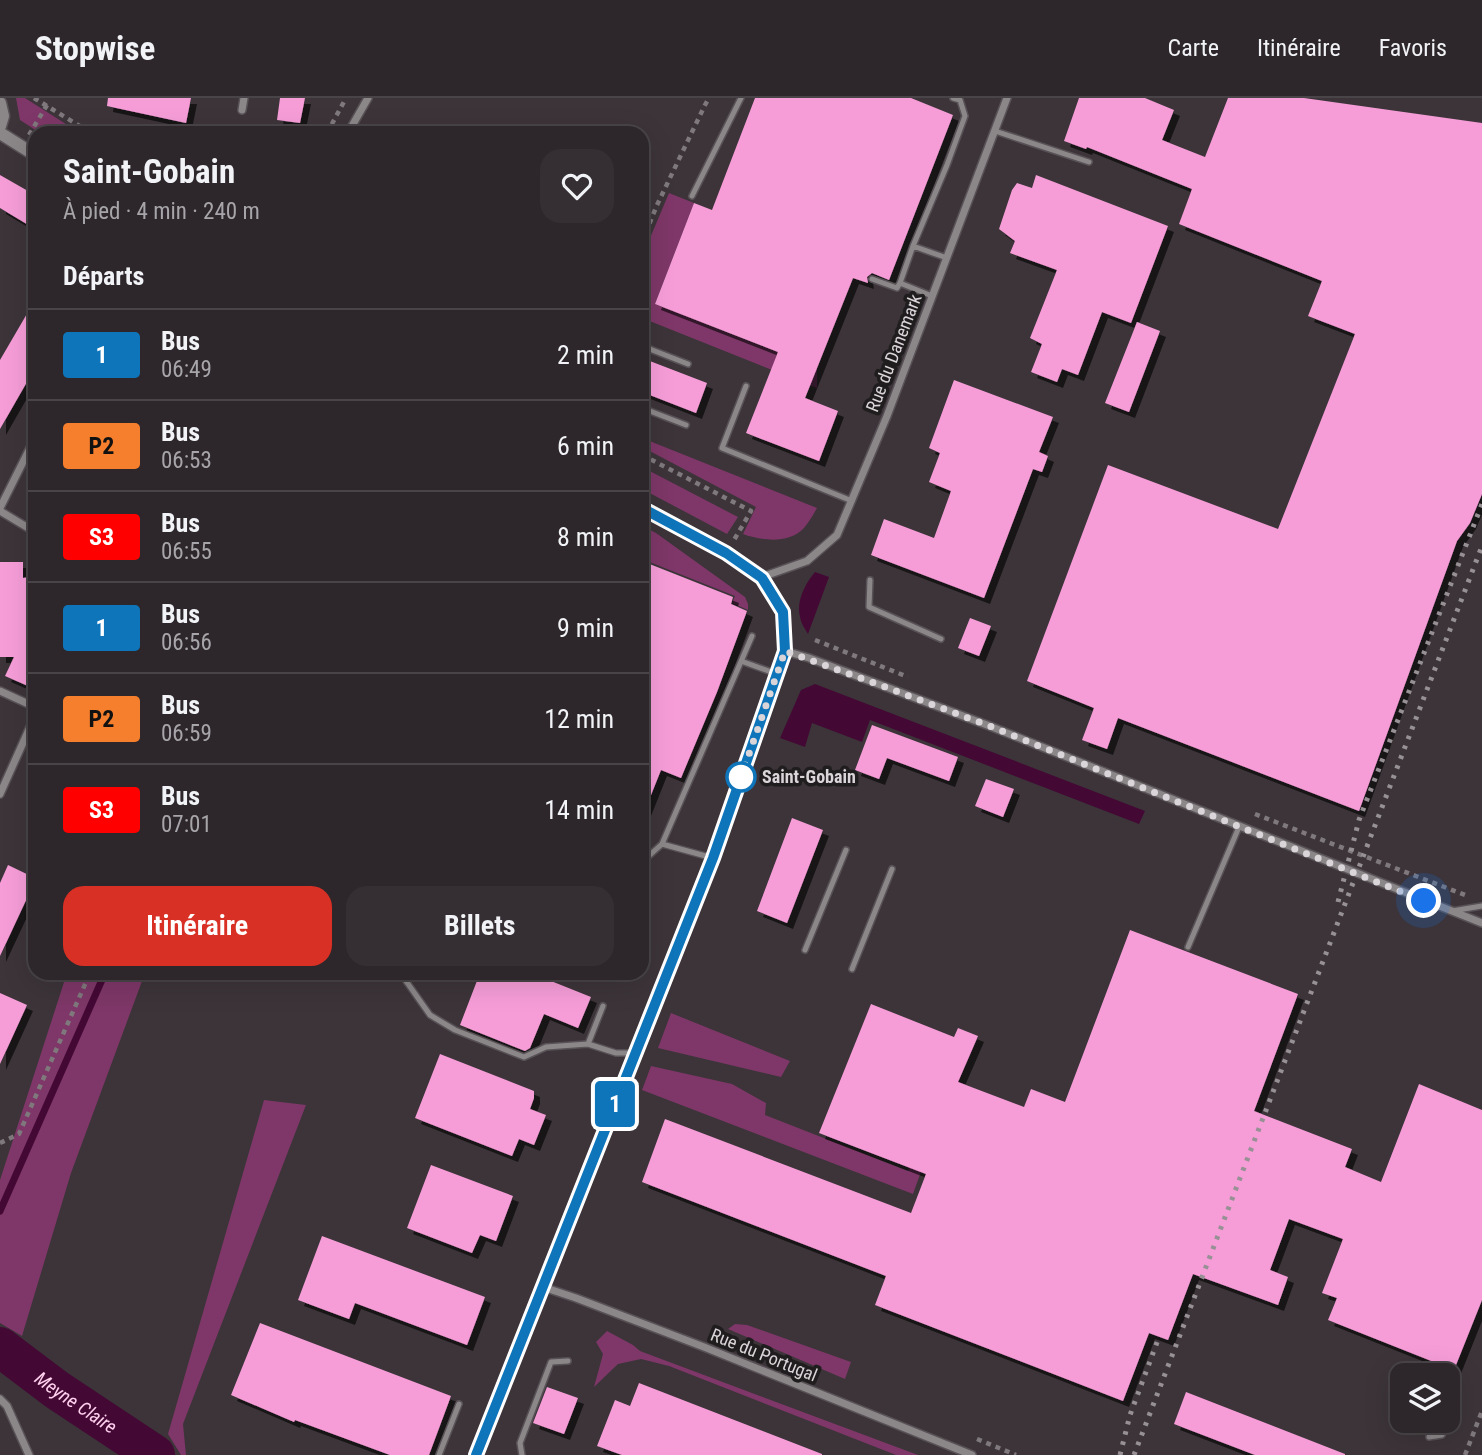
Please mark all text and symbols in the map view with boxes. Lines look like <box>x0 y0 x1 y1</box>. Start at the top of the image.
text: Stopwise <box>35 29 155 68</box>
text: Carte <box>1168 34 1219 62</box>
text: Itinéraire <box>1257 34 1341 62</box>
text: Favoris <box>1379 34 1447 62</box>
button: heart <box>540 149 614 223</box>
text: Saint-Gobain <box>63 152 235 191</box>
text: À pied · 4 min · 240 m <box>63 198 260 225</box>
text: Départs <box>63 261 144 291</box>
street label: Rue du Danemark <box>861 291 926 415</box>
text: Bus <box>161 326 200 356</box>
text: 2 min <box>557 340 614 370</box>
text: 1 <box>95 341 108 369</box>
text: 06:49 <box>161 356 212 383</box>
text: Bus <box>161 417 200 447</box>
text: 6 min <box>557 431 614 461</box>
text: P2 <box>89 432 114 460</box>
text: 06:53 <box>161 447 212 474</box>
text: Bus <box>161 508 200 538</box>
text: 8 min <box>557 522 614 552</box>
text: S3 <box>89 523 114 551</box>
text: 06:55 <box>161 538 212 565</box>
text: Bus <box>161 599 200 629</box>
text: 9 min <box>557 613 614 643</box>
text: 1 <box>95 614 108 642</box>
text: 06:56 <box>161 629 212 656</box>
text: Bus <box>161 690 200 720</box>
text: 12 min <box>544 704 614 734</box>
text: P2 <box>89 705 114 733</box>
text: 06:59 <box>161 720 212 747</box>
marker: Saint-Gobain <box>726 762 756 792</box>
place label: Saint-Gobain <box>762 766 856 787</box>
text: Bus <box>161 781 200 811</box>
text: 14 min <box>544 795 614 825</box>
text: S3 <box>89 796 114 824</box>
text: 07:01 <box>161 811 212 838</box>
your location <box>1406 883 1441 918</box>
button: Itinéraire <box>63 886 332 966</box>
button: Billets <box>346 886 614 966</box>
line badge: 1 <box>592 1081 638 1127</box>
text: 1 <box>609 1090 621 1118</box>
street label: Rue du Portugal <box>708 1324 821 1385</box>
map controls <box>1390 1363 1460 1433</box>
button: layers <box>1390 1363 1460 1433</box>
water label: Meyne Claire <box>30 1367 121 1438</box>

